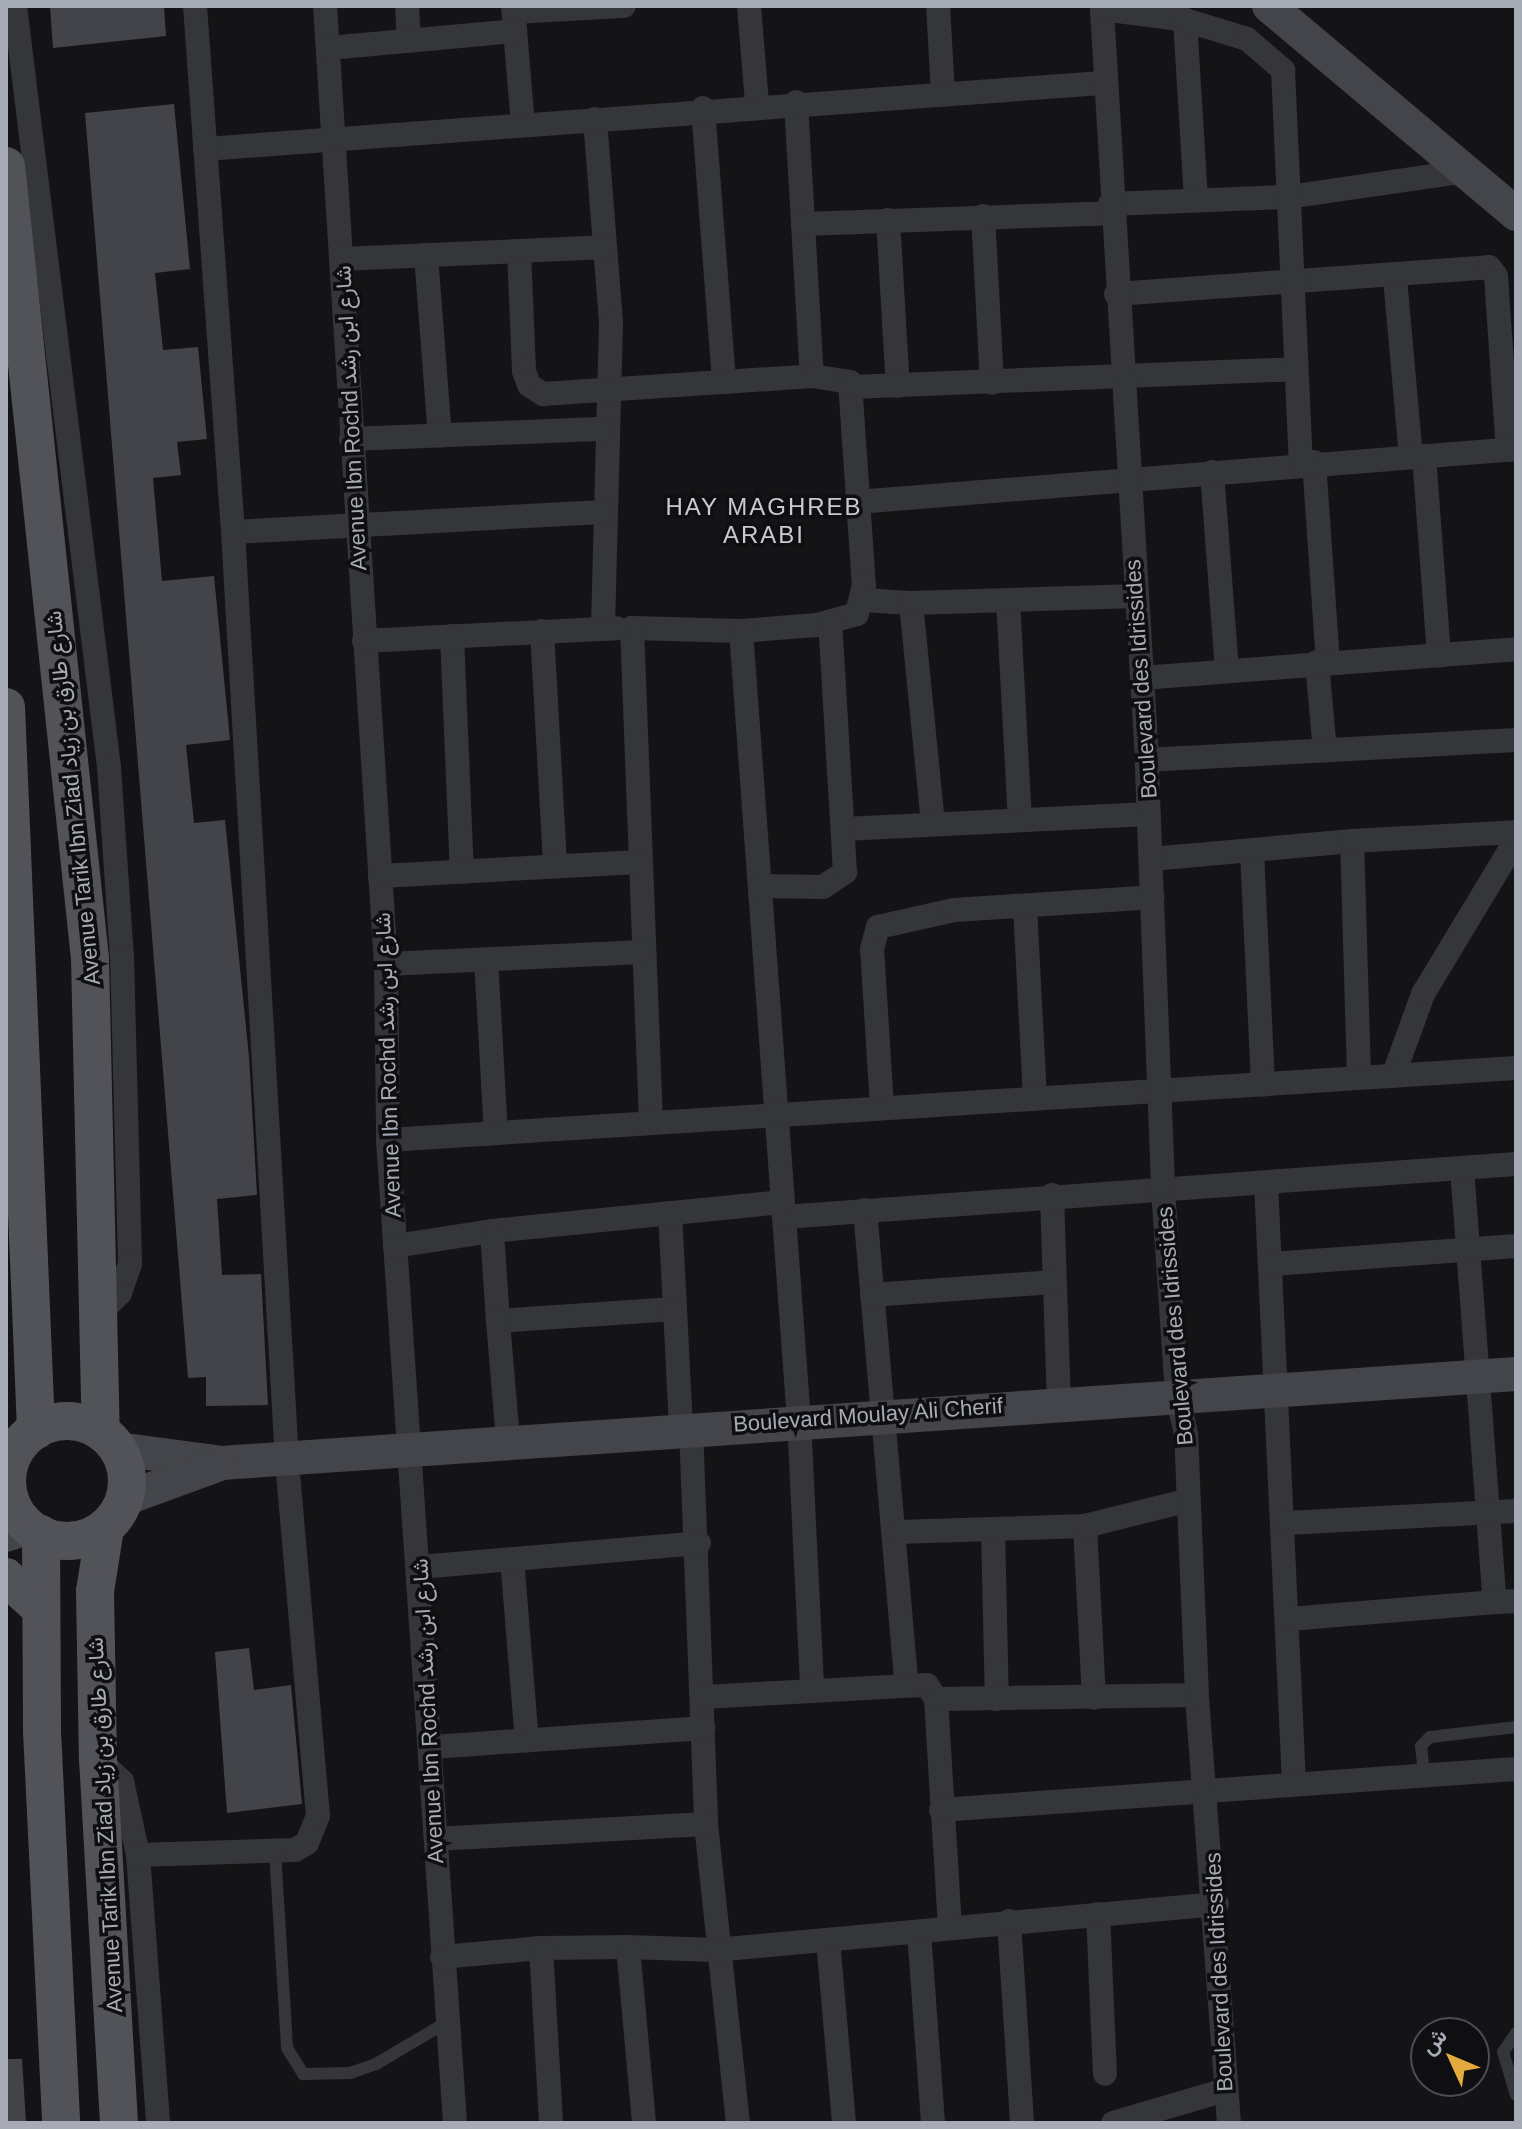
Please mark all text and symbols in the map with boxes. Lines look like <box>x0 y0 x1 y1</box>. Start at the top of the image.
street label: Avenue Ibn Rochd شارع ابن رشد <box>330 265 372 571</box>
district label: HAY MAGHREB ARABI <box>665 493 863 549</box>
street label: Boulevard des Idrissides <box>1119 559 1163 799</box>
street label: Avenue Tarik Ibn Ziad شارع طارق بن زياد <box>40 609 106 987</box>
street label: Avenue Ibn Rochd شارع ابن رشد <box>369 912 407 1218</box>
street label: Boulevard des Idrissides <box>1151 1205 1199 1447</box>
street label: Boulevard Moulay Ali Cherif <box>732 1392 1004 1438</box>
street label: Avenue Ibn Rochd شارع ابن رشد <box>407 1558 449 1864</box>
street label: Avenue Tarik Ibn Ziad شارع طارق بن زياد <box>82 1636 128 2014</box>
street label: Boulevard des Idrissides <box>1200 1852 1238 2092</box>
north arrow <box>1410 2017 1490 2097</box>
text: ش <box>1416 2023 1452 2060</box>

